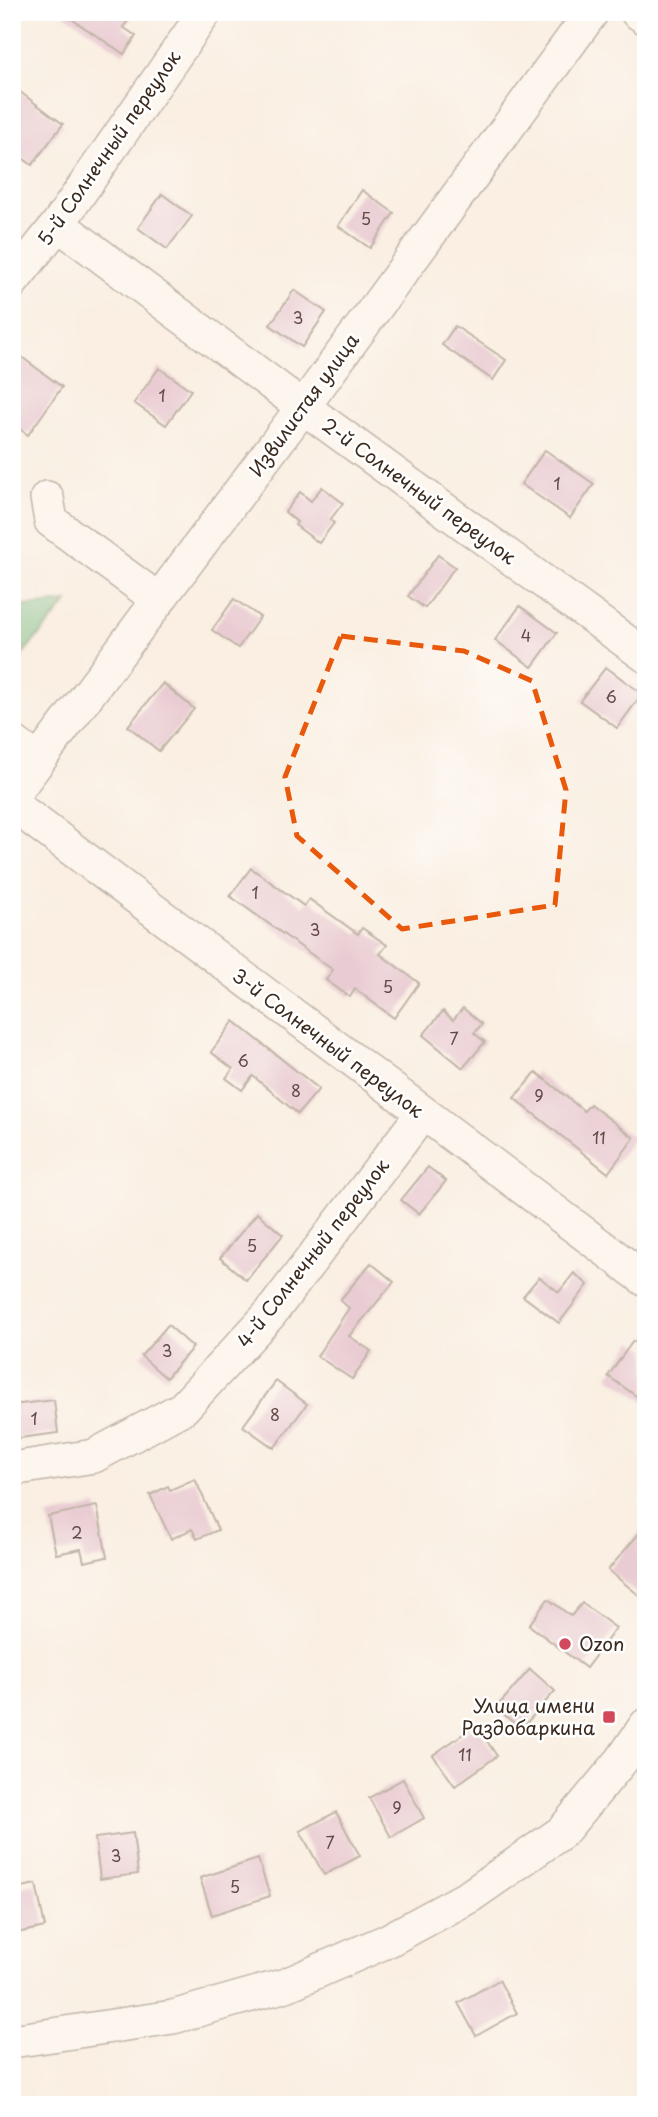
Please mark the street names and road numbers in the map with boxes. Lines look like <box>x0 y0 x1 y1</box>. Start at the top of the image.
street label: 5-й Солнечный переулок <box>30 44 187 251</box>
street label: Извилистая улица <box>242 327 365 482</box>
street label: 2-й Солнечный переулок <box>317 410 523 571</box>
street label: 3-й Солнечный переулок <box>227 961 431 1124</box>
street label: 4-й Солнечный переулок <box>229 1151 395 1353</box>

